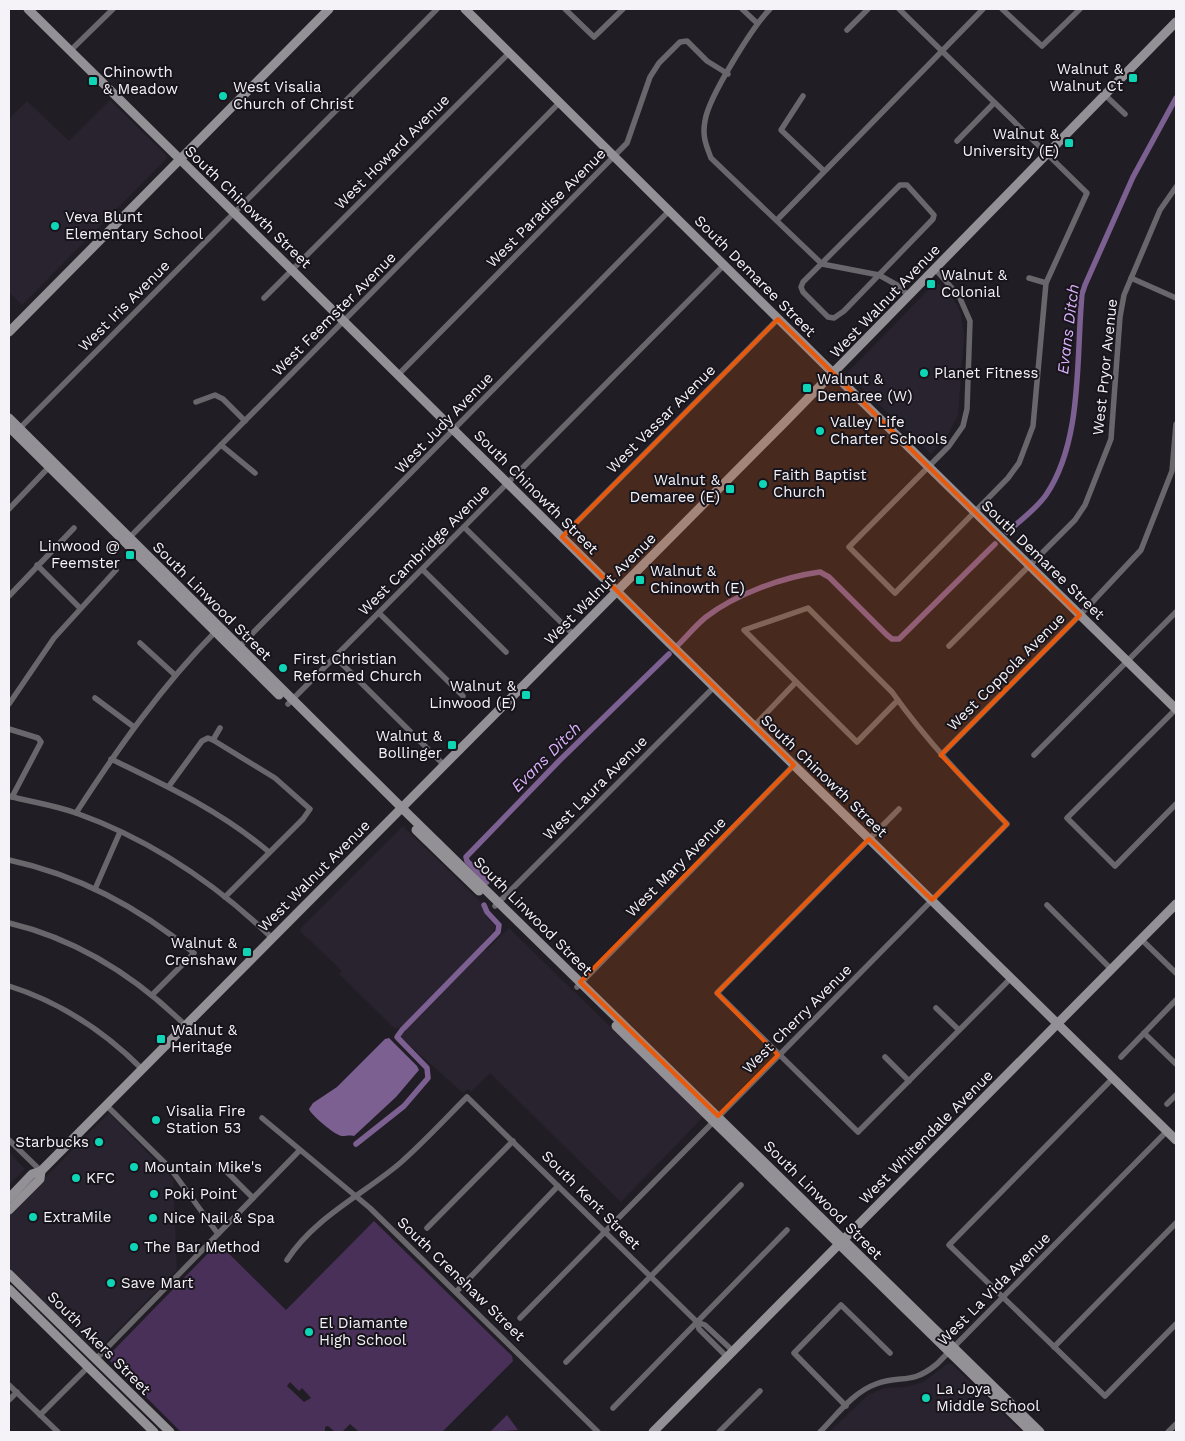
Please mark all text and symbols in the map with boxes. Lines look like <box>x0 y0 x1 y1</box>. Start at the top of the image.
place label: Walnut & Walnut Ct <box>1050 60 1124 95</box>
place label: Chinowth & Meadow <box>103 63 178 98</box>
marker: Walnut & Walnut Ct <box>1127 72 1139 84</box>
marker: Chinowth & Meadow <box>87 75 99 87</box>
place label: West Visalia Church of Christ <box>233 78 354 113</box>
marker: West Visalia Church of Christ <box>217 90 229 102</box>
street label: West Howard Avenue <box>331 91 453 213</box>
place label: Walnut & University (E) <box>962 125 1060 160</box>
marker: Walnut & University (E) <box>1063 137 1075 149</box>
street label: South Chinowth Street <box>181 142 315 273</box>
street label: West Paradise Avenue <box>483 145 609 271</box>
place label: Veva Blunt Elementary School <box>65 208 204 243</box>
street label: South Demaree Street <box>691 212 820 341</box>
marker: Veva Blunt Elementary School <box>49 220 61 232</box>
street label: West Walnut Avenue <box>826 241 944 361</box>
street label: West Feemster Avenue <box>268 248 400 380</box>
street label: West Iris Avenue <box>75 257 173 355</box>
place label: Walnut & Colonial <box>941 266 1008 301</box>
marker: Walnut & Colonial <box>925 278 937 290</box>
water label: Evans Ditch <box>1053 283 1083 375</box>
street label: West Pryor Avenue <box>1089 298 1121 436</box>
street label: West Vassar Avenue <box>603 361 719 477</box>
place label: Planet Fitness <box>934 364 1039 382</box>
marker: Planet Fitness <box>918 367 930 379</box>
street label: West Judy Avenue <box>391 369 497 477</box>
place label: Walnut & Demaree (W) <box>817 370 912 405</box>
marker: Walnut & Demaree (W) <box>801 382 813 394</box>
place label: Valley Life Charter Schools <box>830 413 947 448</box>
marker: Valley Life Charter Schools <box>814 425 826 437</box>
street label: South Chinowth Street <box>470 426 602 558</box>
place label: Faith Baptist Church <box>773 466 867 501</box>
place label: Walnut & Demaree (E) <box>630 471 721 506</box>
marker: Faith Baptist Church <box>757 478 769 490</box>
street label: West Cambridge Avenue <box>355 481 493 619</box>
marker: Walnut & Demaree (E) <box>724 483 736 495</box>
street label: South Demaree Street <box>978 496 1109 624</box>
street label: West Walnut Avenue <box>540 529 660 649</box>
place label: Linwood @ Feemster <box>39 537 120 572</box>
street label: South Linwood Street <box>149 538 276 665</box>
marker: Linwood @ Feemster <box>124 549 136 561</box>
place label: Walnut & Chinowth (E) <box>650 562 745 597</box>
marker: Walnut & Chinowth (E) <box>634 574 646 586</box>
street label: West Coppola Avenue <box>943 609 1069 735</box>
place label: First Christian Reformed Church <box>293 650 422 685</box>
marker: First Christian Reformed Church <box>277 662 289 674</box>
place label: Walnut & Linwood (E) <box>429 677 517 712</box>
marker: Walnut & Linwood (E) <box>520 689 532 701</box>
street label: South Chinowth Street <box>757 711 891 842</box>
water label: Evans Ditch <box>507 718 585 796</box>
place label: Walnut & Bollinger <box>376 727 443 762</box>
street label: West Laura Avenue <box>539 732 651 844</box>
marker: Walnut & Bollinger <box>446 739 458 751</box>
street label: West Mary Avenue <box>622 813 730 921</box>
street label: West Walnut Avenue <box>254 816 374 936</box>
street label: South Linwood Street <box>470 853 597 980</box>
place label: Walnut & Crenshaw <box>165 934 238 969</box>
marker: Walnut & Crenshaw <box>241 946 253 958</box>
street label: West Cherry Avenue <box>739 961 855 1077</box>
place label: Walnut & Heritage <box>171 1021 238 1056</box>
marker: Walnut & Heritage <box>155 1033 167 1045</box>
street label: West Whitendale Avenue <box>855 1066 997 1208</box>
place label: Visalia Fire Station 53 <box>166 1102 246 1137</box>
marker: Visalia Fire Station 53 <box>150 1114 162 1126</box>
place label: Starbucks <box>15 1133 89 1151</box>
marker: Starbucks <box>93 1136 105 1148</box>
street label: South Linwood Street <box>760 1137 887 1264</box>
street label: South Kent Street <box>538 1147 645 1254</box>
place label: Mountain Mike's <box>144 1158 262 1176</box>
marker: Mountain Mike's <box>128 1161 140 1173</box>
place label: KFC <box>86 1169 115 1187</box>
marker: KFC <box>70 1172 82 1184</box>
place label: Poki Point <box>164 1185 238 1203</box>
marker: Poki Point <box>148 1188 160 1200</box>
place label: ExtraMile <box>43 1208 111 1226</box>
place label: Nice Nail & Spa <box>163 1209 275 1227</box>
marker: ExtraMile <box>27 1211 39 1223</box>
marker: Nice Nail & Spa <box>147 1212 159 1224</box>
street label: South Crenshaw Street <box>393 1213 529 1345</box>
street label: West La Vida Avenue <box>934 1229 1054 1349</box>
place label: The Bar Method <box>144 1238 260 1256</box>
marker: The Bar Method <box>128 1241 140 1253</box>
place label: Save Mart <box>121 1274 194 1292</box>
marker: Save Mart <box>105 1277 117 1289</box>
street label: South Akers Street <box>44 1288 155 1399</box>
place label: El Diamante High School <box>319 1314 408 1349</box>
marker: El Diamante High School <box>303 1326 315 1338</box>
place label: La Joya Middle School <box>936 1380 1040 1415</box>
marker: La Joya Middle School <box>920 1392 932 1404</box>

